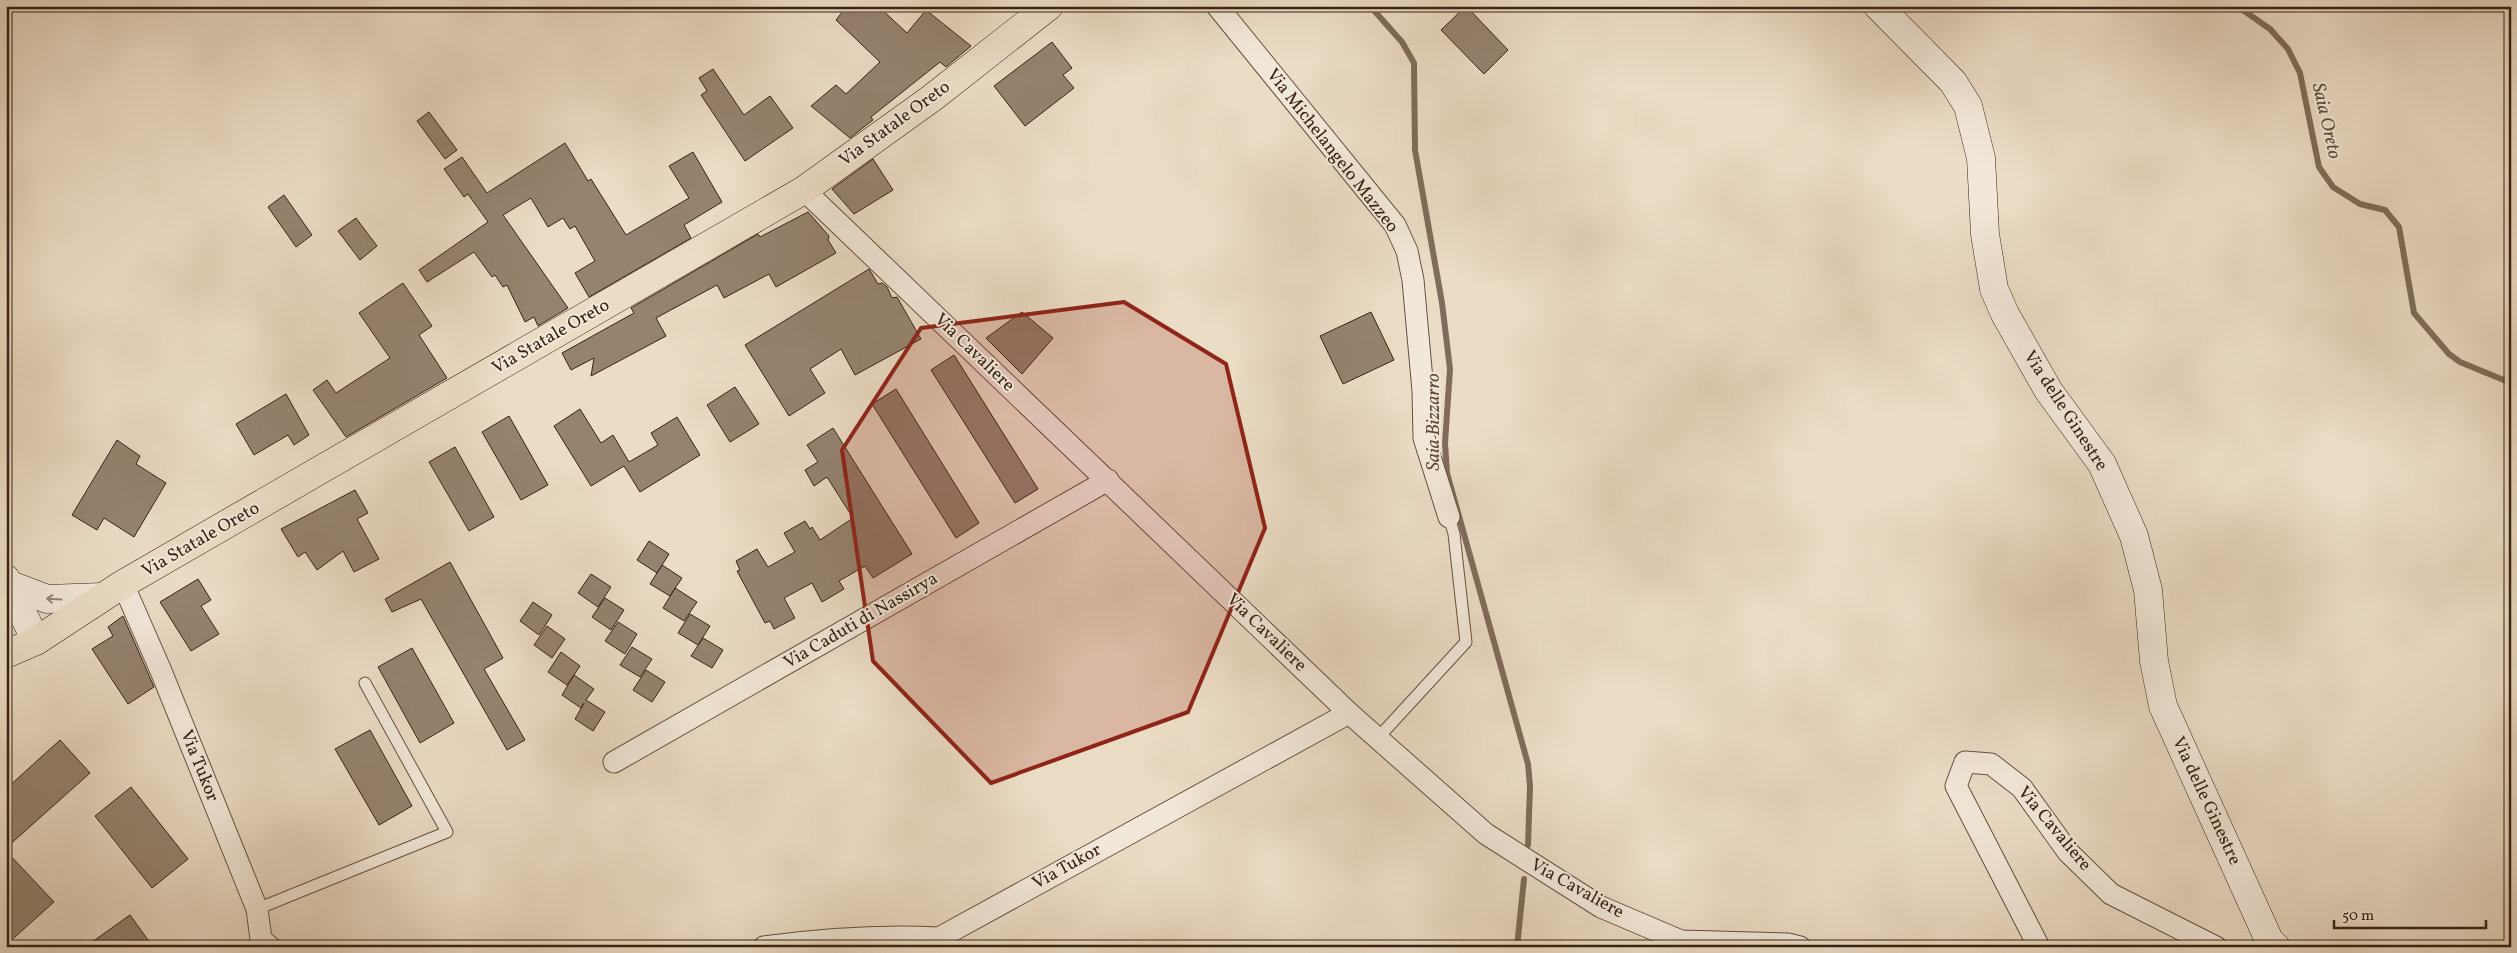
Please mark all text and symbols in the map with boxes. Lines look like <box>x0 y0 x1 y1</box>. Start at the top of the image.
street label: Via Michelangelo Mazzeo <box>1260 64 1404 238</box>
street label: Via Statale Oreto <box>834 75 956 173</box>
water label: Saia Oreto <box>2305 80 2347 162</box>
street label: Via Statale Oreto <box>488 293 614 381</box>
street label: Via Cavaliere <box>928 308 1020 398</box>
street label: Via delle Ginestre <box>2017 346 2113 476</box>
water label: Saia Bizzarro <box>1421 373 1447 471</box>
street label: Via Statale Oreto <box>138 496 264 584</box>
street label: Via Caduti di Nassirya <box>779 567 943 675</box>
street label: Via Cavaliere <box>1220 588 1312 678</box>
one-way arrow <box>47 594 63 604</box>
street label: Via Tukor <box>173 726 225 806</box>
street label: Via delle Ginestre <box>2165 733 2247 869</box>
street label: Via Cavaliere <box>2011 781 2097 877</box>
street label: Via Tukor <box>1028 838 1106 896</box>
street label: Via Cavaliere <box>1526 853 1628 925</box>
scale bar <box>2334 898 2487 930</box>
text: 50 m <box>2342 906 2374 927</box>

